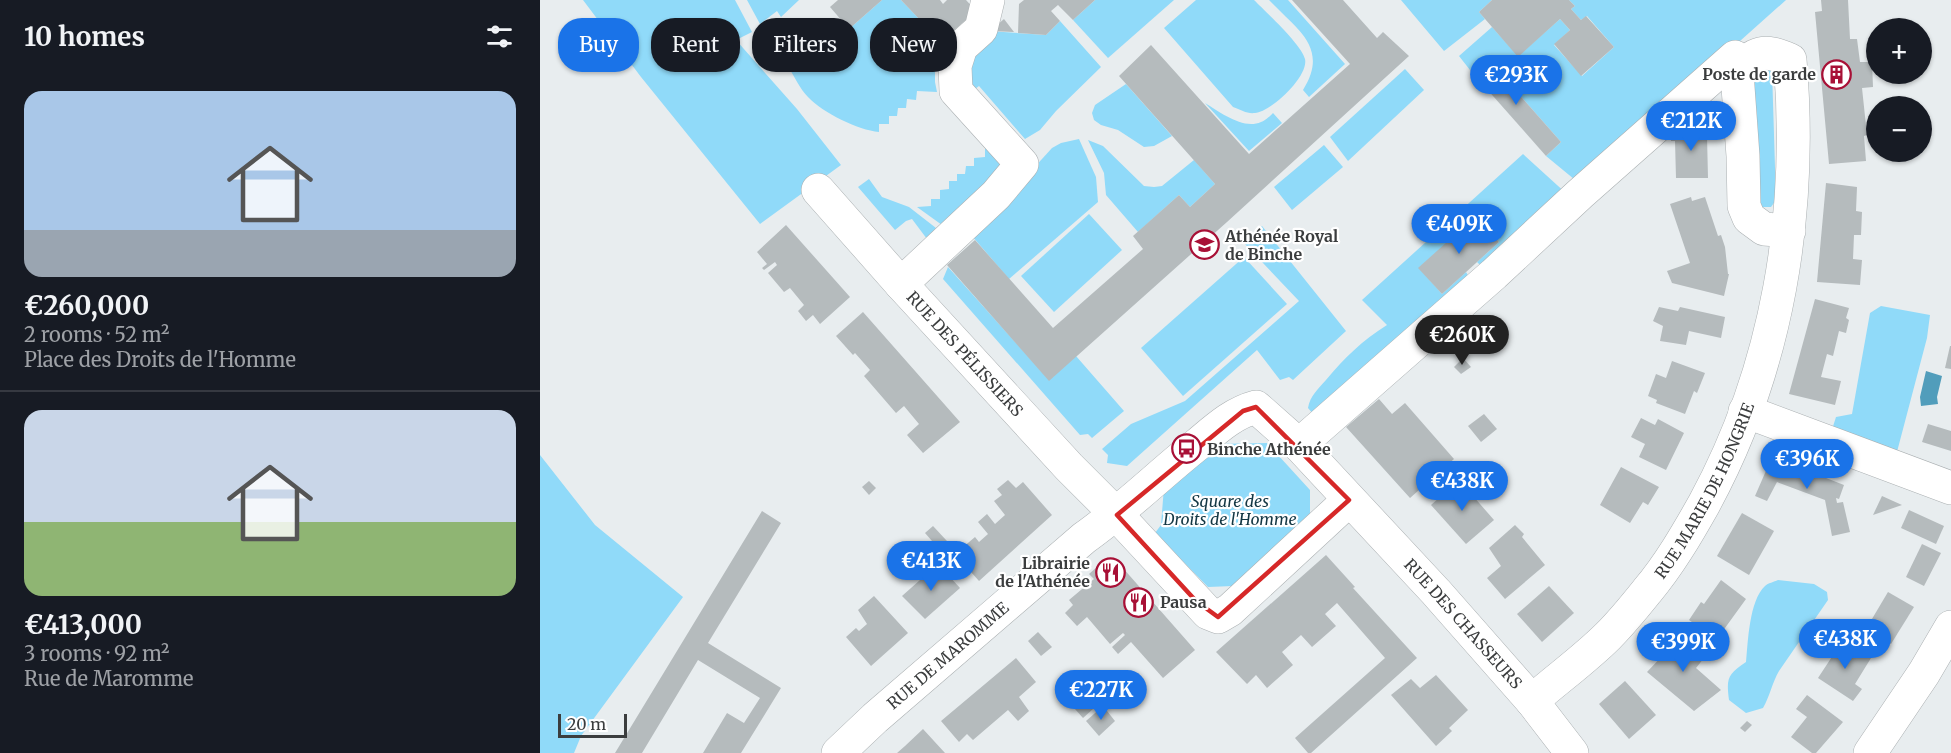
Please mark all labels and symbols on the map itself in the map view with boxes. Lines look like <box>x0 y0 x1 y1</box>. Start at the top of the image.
pin: €293K <box>1474 55 1558 106</box>
building icon: Poste de garde <box>1821 58 1853 90</box>
place label: Poste de garde <box>1702 64 1816 84</box>
pin: €212K <box>1649 101 1733 152</box>
pin: €409K <box>1417 204 1501 255</box>
place label: Athénée Royal de Binche <box>1224 226 1338 264</box>
school or university icon: Athénée Royal de Binche <box>1188 229 1220 261</box>
street label: RUE DES PÉLISSIERS <box>903 287 1027 420</box>
pin: €260K <box>1420 315 1504 366</box>
street label: RUE MARIE DE HONGRIE <box>1650 399 1759 582</box>
bus stop icon: Binche Athénée <box>1170 433 1202 465</box>
place label: Binche Athénée <box>1207 439 1331 459</box>
pin: €396K <box>1765 439 1849 490</box>
pin: €438K <box>1420 461 1504 512</box>
park label: Square des Droits de l'Homme <box>1162 491 1297 529</box>
pin: €413K <box>889 541 973 592</box>
place label: Librairie de l'Athénée <box>995 553 1090 591</box>
street label: RUE DES CHASSEURS <box>1400 554 1526 693</box>
restaurant icon: Librairie de l'Athénée <box>1095 556 1127 588</box>
restaurant icon: Pausa <box>1123 586 1155 618</box>
place label: Pausa <box>1160 592 1207 612</box>
street label: RUE DE MAROMME <box>883 597 1013 713</box>
pin: €438K <box>1803 619 1887 670</box>
pin: €399K <box>1641 622 1725 673</box>
pin: €227K <box>1059 670 1143 721</box>
scale bar <box>558 711 627 738</box>

